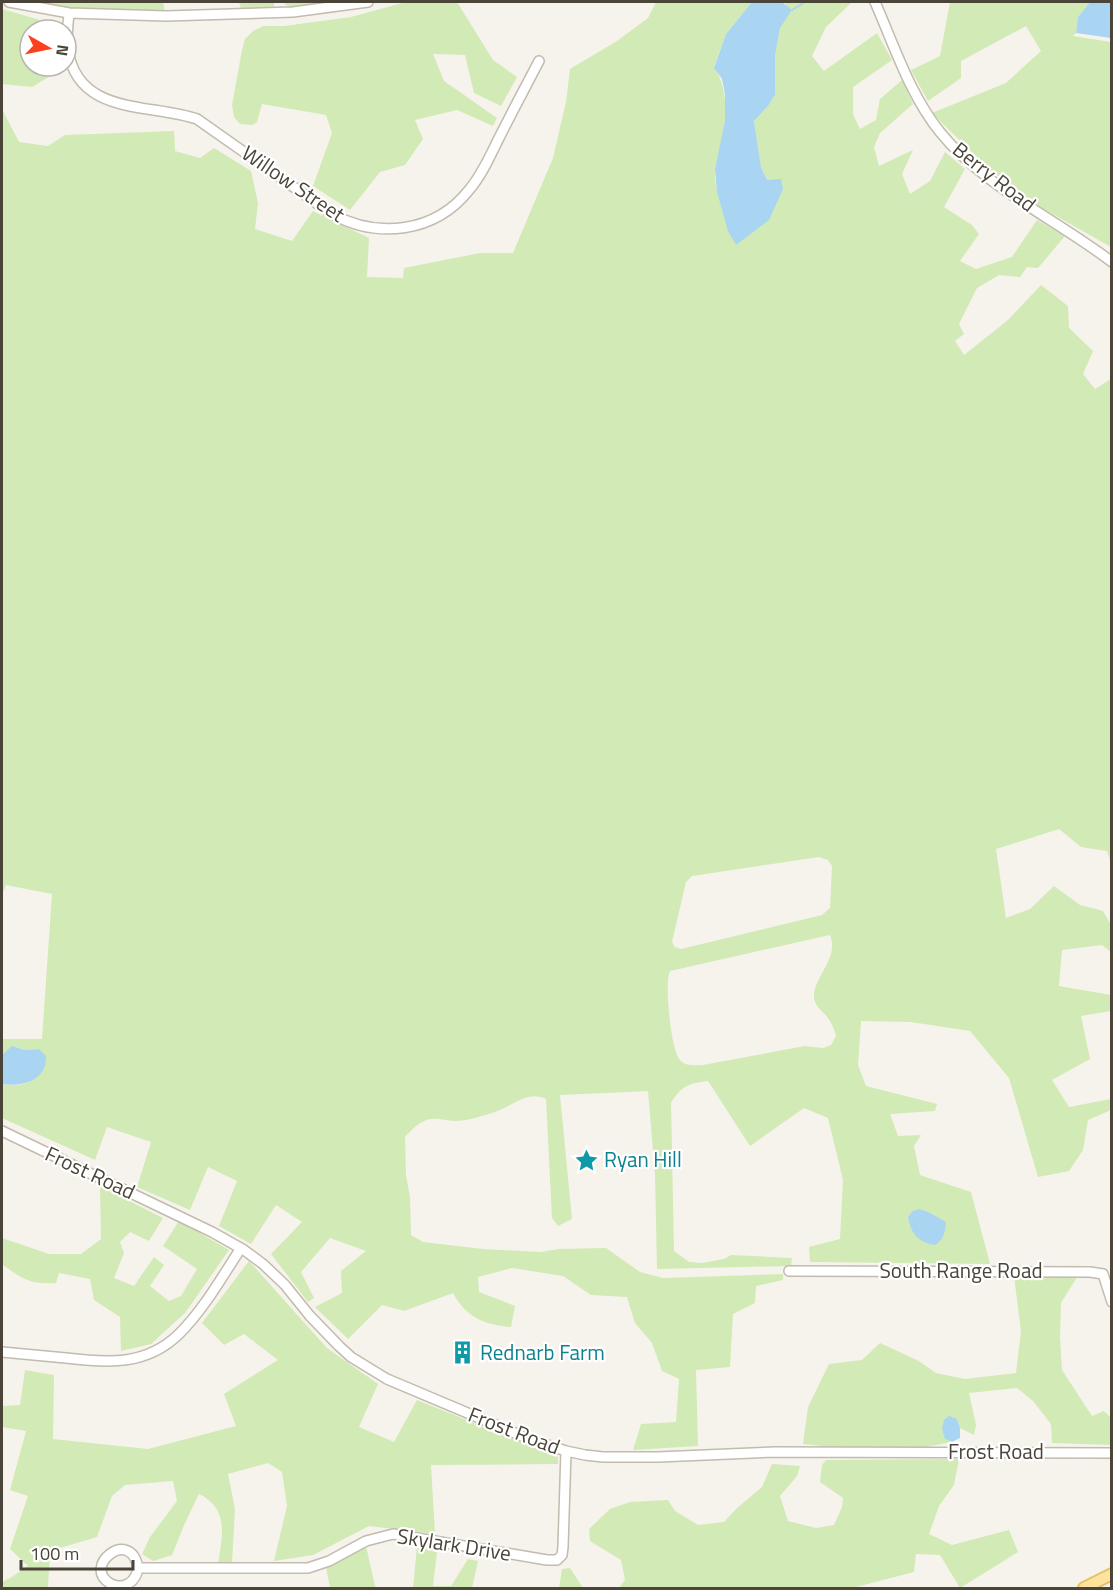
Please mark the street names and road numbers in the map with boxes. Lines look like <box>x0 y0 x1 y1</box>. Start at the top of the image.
street label: Berry Road <box>946 133 1043 219</box>
street label: Willow Street <box>235 137 352 230</box>
street label: Frost Road <box>40 1137 141 1207</box>
street label: South Range Road <box>879 1254 1043 1286</box>
street label: Frost Road <box>464 1398 565 1462</box>
street label: Frost Road <box>948 1435 1044 1467</box>
street label: Skylark Drive <box>395 1519 513 1569</box>

